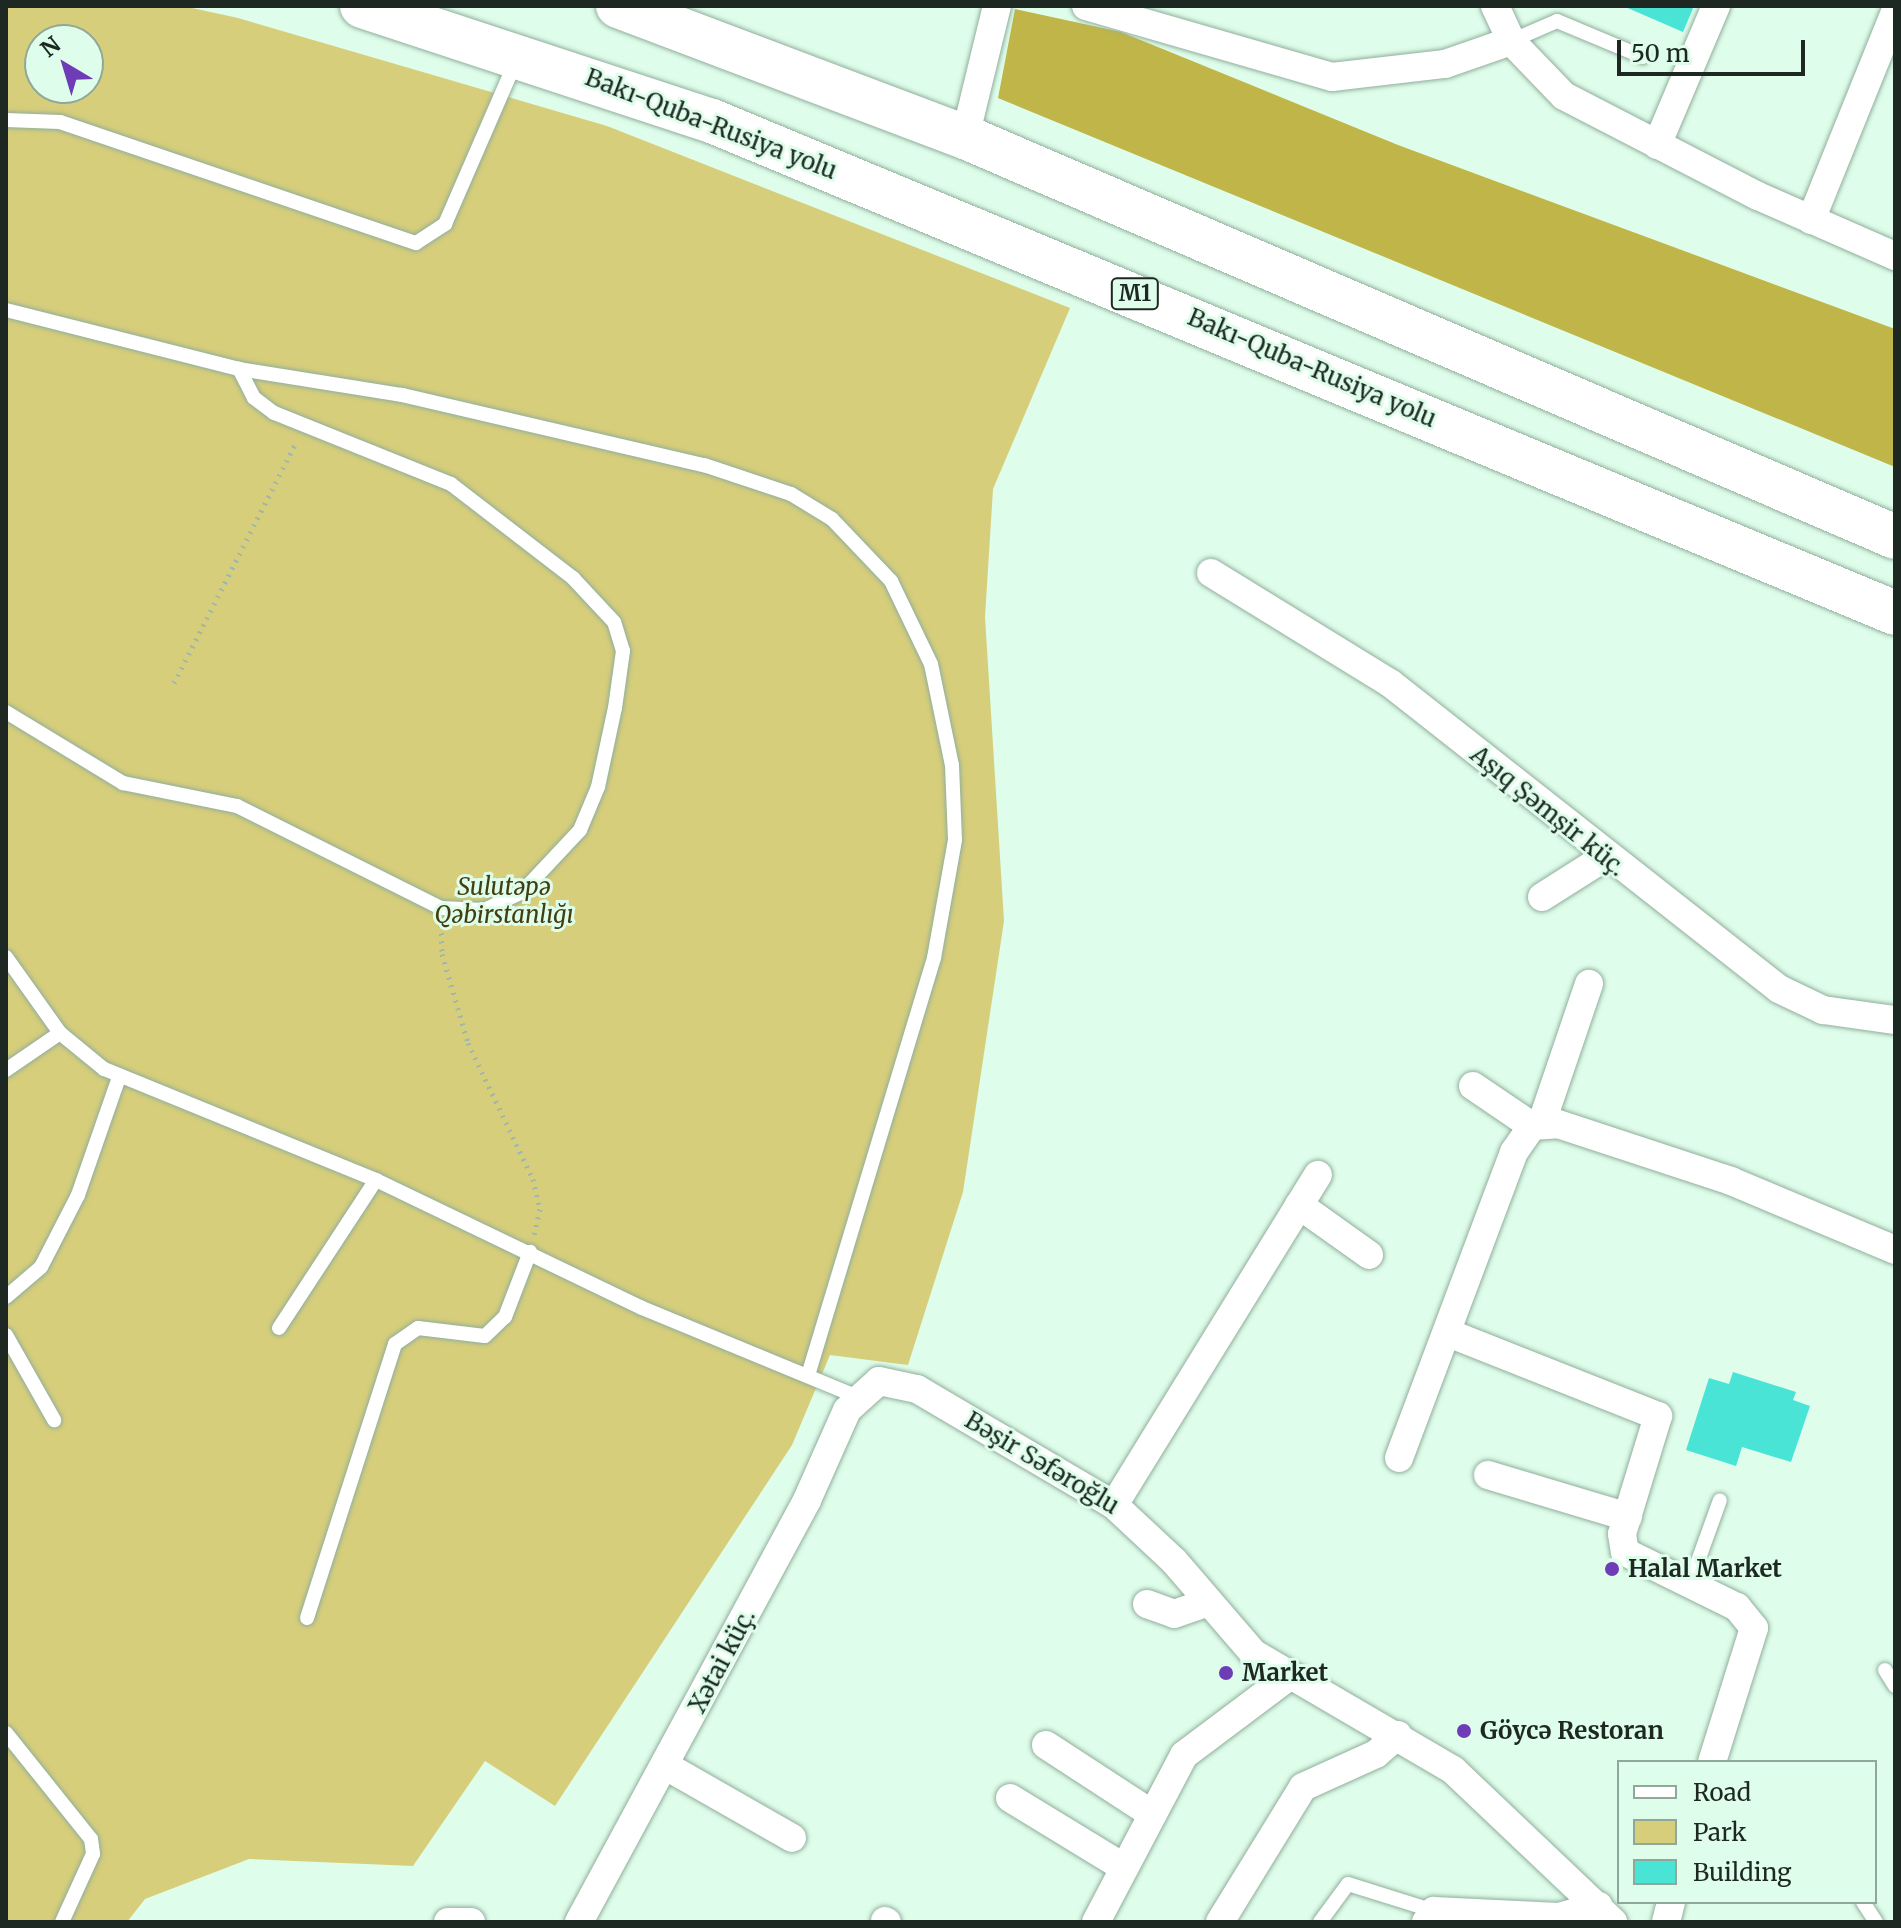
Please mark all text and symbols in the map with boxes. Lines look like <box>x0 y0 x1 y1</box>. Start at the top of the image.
north arrow <box>24 24 104 104</box>
scale bar <box>1621 24 1809 74</box>
text: N <box>35 30 66 63</box>
text: 50 m <box>1631 38 1690 69</box>
street label: Bakı-Quba-Rusiya yolu <box>581 63 841 185</box>
road number: M1 <box>1109 276 1161 312</box>
street label: Bakı-Quba-Rusiya yolu <box>1183 303 1441 433</box>
street label: Aşıq Şəmşir küç. <box>1465 740 1631 882</box>
park label: Sulutəpə Qəbirstanlığı <box>434 873 574 929</box>
street label: Bəşir Səfəroğlu <box>960 1406 1124 1520</box>
place label: Halal Market <box>1628 1555 1782 1583</box>
marker: Halal Market <box>1603 1560 1621 1578</box>
street label: Xətai küç. <box>683 1604 761 1718</box>
place label: Market <box>1242 1659 1328 1687</box>
marker: Market <box>1217 1664 1235 1682</box>
place label: Göycə Restoran <box>1480 1717 1664 1745</box>
marker: Göycə Restoran <box>1455 1722 1473 1740</box>
legend <box>1617 1760 1877 1904</box>
text: Road <box>1693 1777 1751 1808</box>
text: Park <box>1693 1817 1746 1848</box>
text: Building <box>1693 1857 1792 1888</box>

